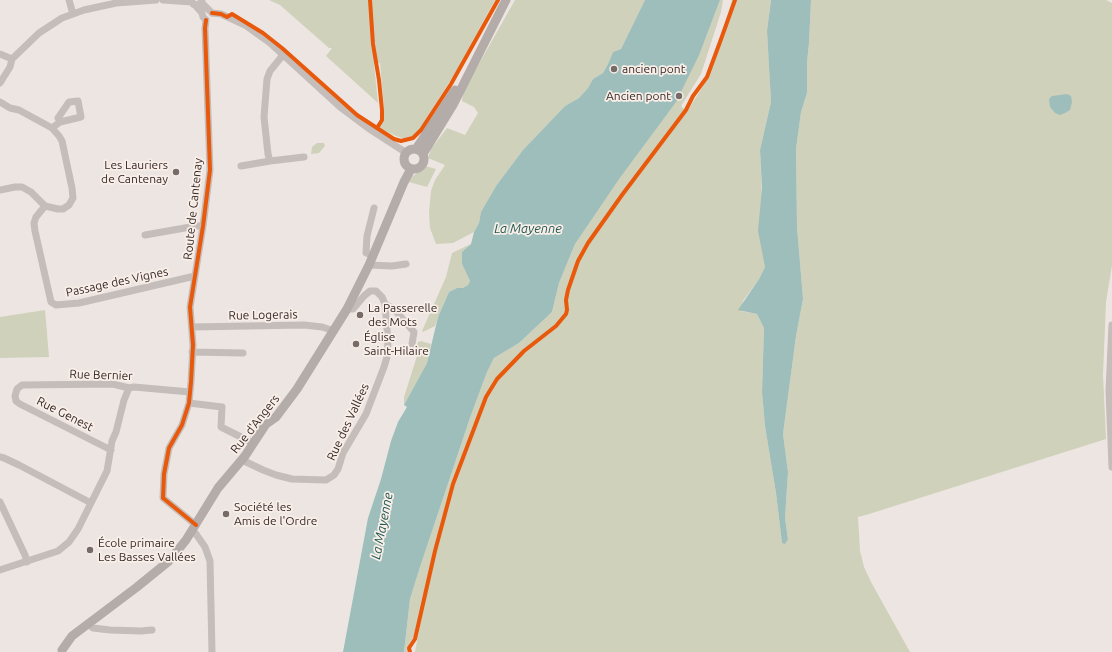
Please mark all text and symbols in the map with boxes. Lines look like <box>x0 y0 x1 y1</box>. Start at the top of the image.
place label: ancien pont <box>622 62 685 76</box>
marker: ancien pont <box>609 64 619 74</box>
place label: Ancien pont <box>606 89 671 103</box>
marker: Ancien pont <box>674 91 684 101</box>
street label: Route de Cantenay <box>180 157 206 261</box>
place label: Les Lauriers de Cantenay <box>101 158 168 186</box>
marker: Les Lauriers de Cantenay <box>171 167 181 177</box>
water label: La Mayenne <box>494 221 562 237</box>
street label: Passage des Vignes <box>65 264 169 300</box>
place label: La Passerelle des Mots <box>368 301 437 329</box>
street label: Rue Logerais <box>228 307 298 323</box>
marker: La Passerelle des Mots <box>355 310 365 320</box>
place label: Église Saint-Hilaire <box>364 330 429 358</box>
marker: Église Saint-Hilaire <box>351 339 361 349</box>
street label: Rue Bernier <box>69 367 133 383</box>
street label: Rue des Vallées <box>324 381 372 463</box>
street label: Rue d'Angers <box>228 392 282 456</box>
street label: Rue Genest <box>34 394 96 434</box>
water label: La Mayenne <box>368 491 396 561</box>
place label: Société les Amis de l'Ordre <box>234 500 317 528</box>
marker: Société les Amis de l'Ordre <box>221 509 231 519</box>
place label: École primaire Les Basses Vallées <box>98 536 196 564</box>
marker: École primaire Les Basses Vallées <box>85 545 95 555</box>

